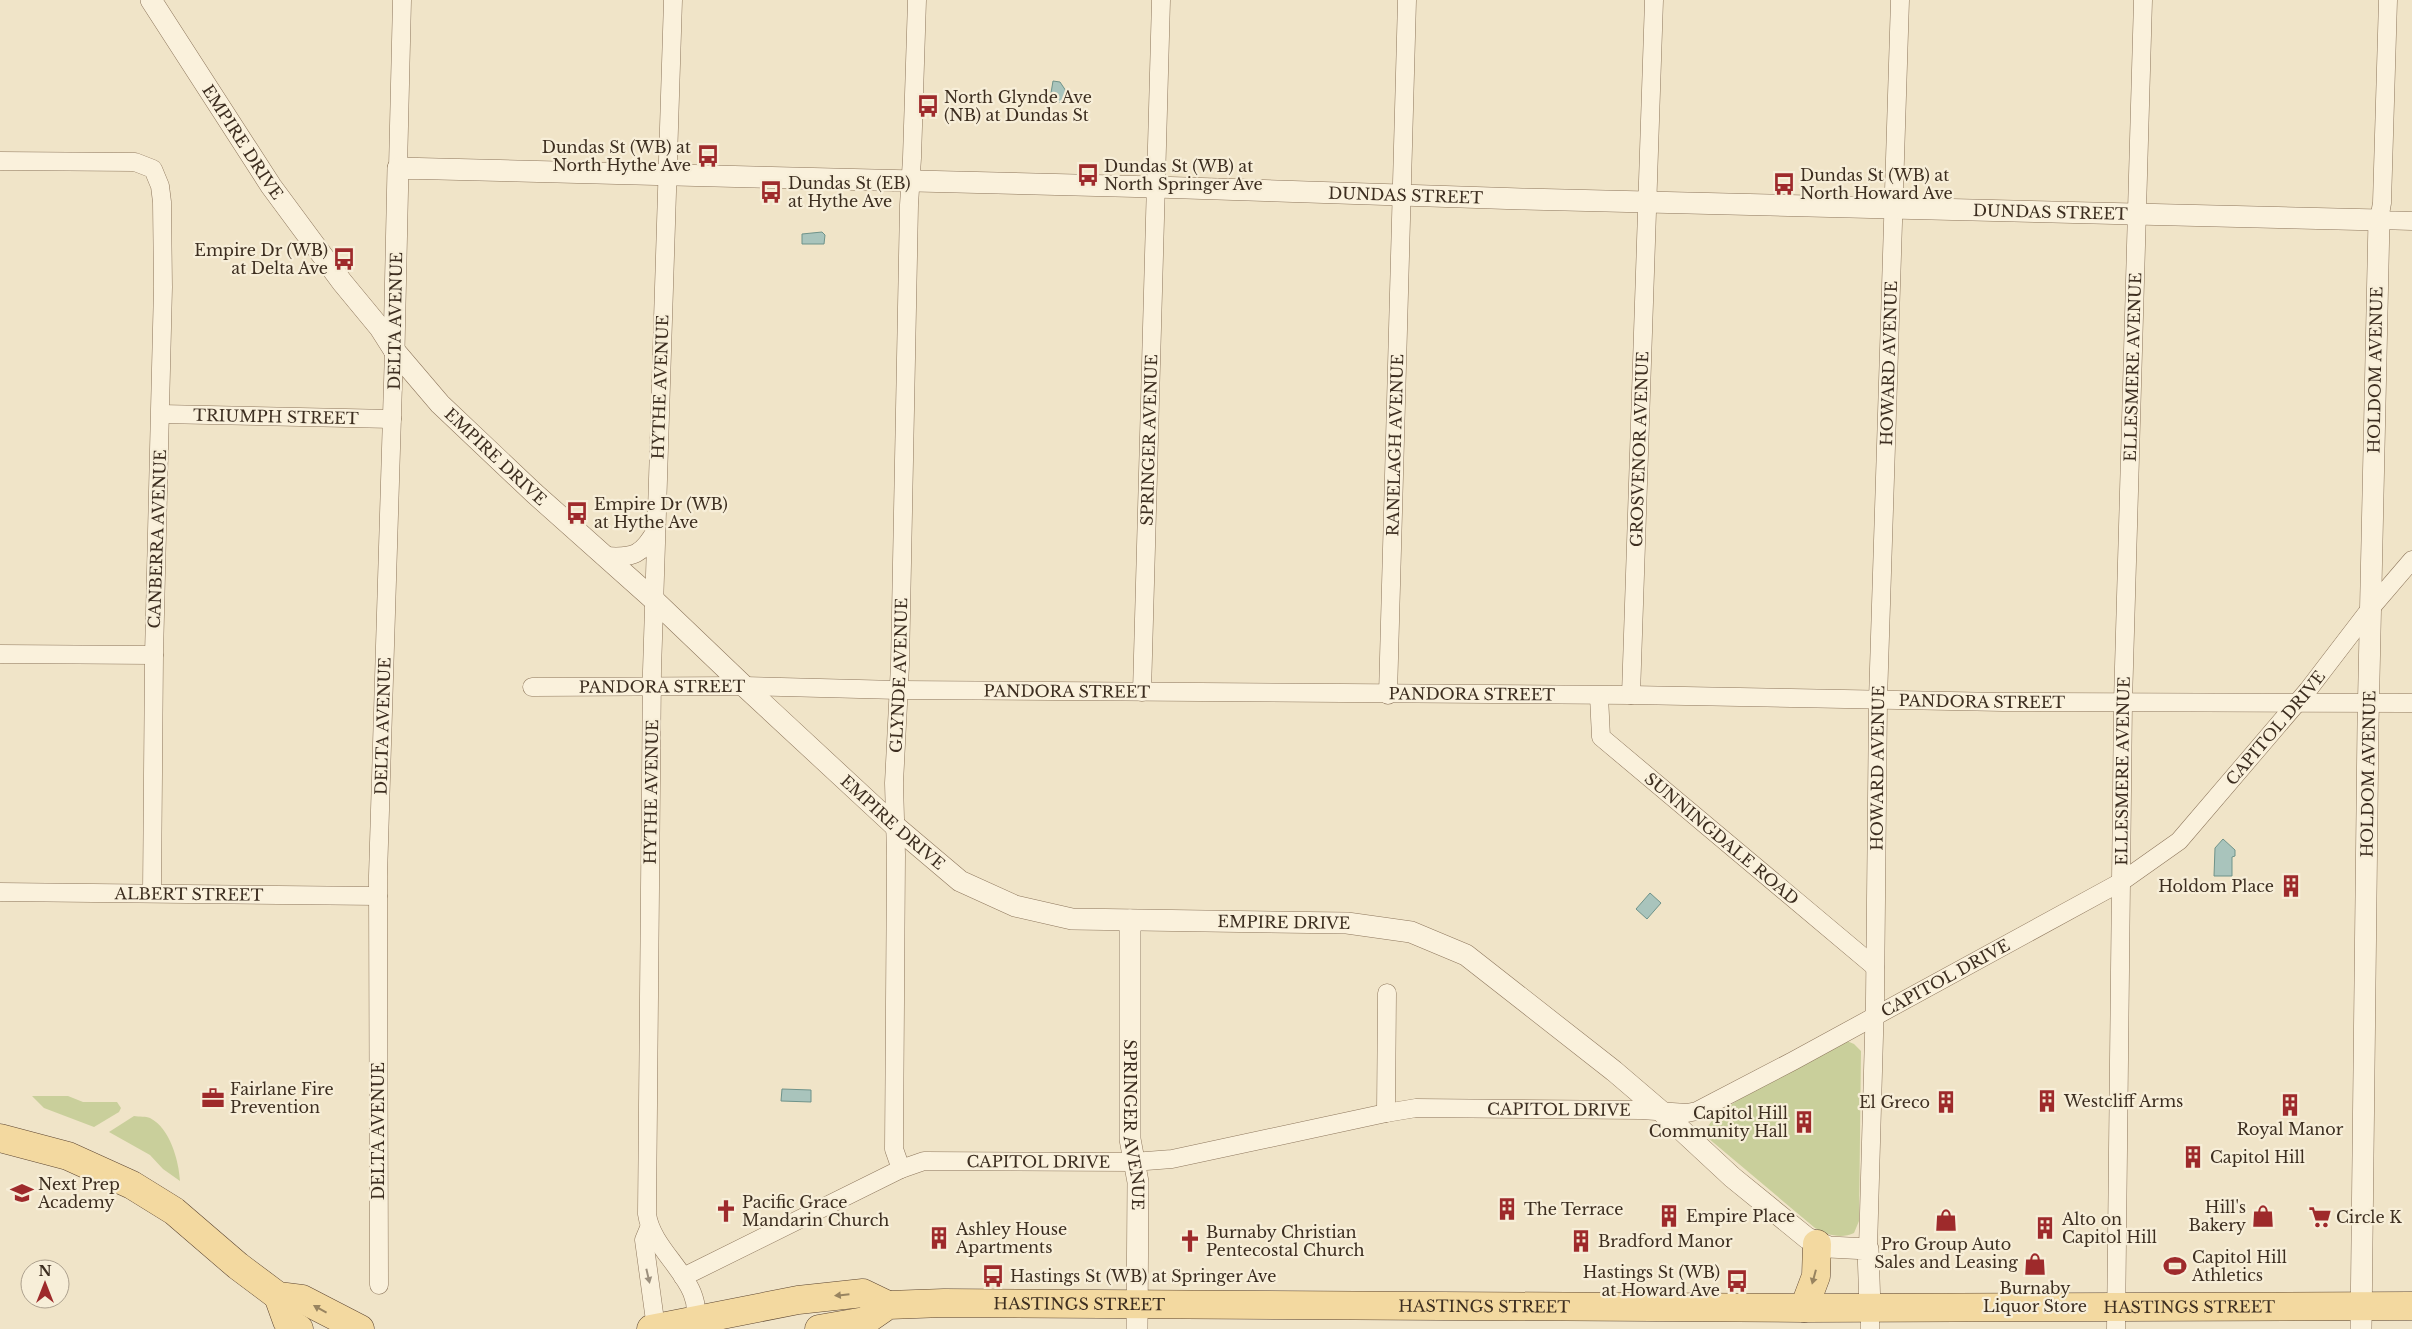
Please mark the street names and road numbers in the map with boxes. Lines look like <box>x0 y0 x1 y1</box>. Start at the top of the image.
street label: EMPIRE DRIVE <box>198 81 287 203</box>
street label: DUNDAS STREET <box>1328 183 1483 208</box>
street label: DUNDAS STREET <box>1973 200 2128 224</box>
street label: DELTA AVENUE <box>384 252 406 390</box>
street label: ELLESMERE AVENUE <box>2120 272 2145 462</box>
street label: HOWARD AVENUE <box>1876 280 1901 446</box>
street label: HOLDOM AVENUE <box>2364 286 2386 454</box>
street label: HYTHE AVENUE <box>647 314 673 460</box>
street label: GROSVENOR AVENUE <box>1626 351 1652 547</box>
street label: SPRINGER AVENUE <box>1137 354 1161 526</box>
street label: RANELAGH AVENUE <box>1382 354 1407 537</box>
street label: EMPIRE DRIVE <box>440 404 551 509</box>
street label: TRIUMPH STREET <box>193 405 359 428</box>
street label: CANBERRA AVENUE <box>144 449 170 629</box>
street label: GLYNDE AVENUE <box>886 598 911 753</box>
street label: DELTA AVENUE <box>370 657 395 795</box>
street label: CAPITOL DRIVE <box>2221 667 2329 789</box>
street label: PANDORA STREET <box>579 676 746 697</box>
street label: ELLESMERE AVENUE <box>2111 676 2134 866</box>
street label: PANDORA STREET <box>984 681 1150 702</box>
street label: PANDORA STREET <box>1389 683 1555 704</box>
street label: HOWARD AVENUE <box>1866 685 1888 851</box>
street label: PANDORA STREET <box>1898 690 2065 712</box>
street label: HOLDOM AVENUE <box>2357 690 2379 858</box>
street label: HYTHE AVENUE <box>640 719 662 865</box>
street label: SUNNINGDALE ROAD <box>1641 768 1803 909</box>
street label: EMPIRE DRIVE <box>836 771 949 874</box>
street label: ALBERT STREET <box>113 883 264 905</box>
street label: EMPIRE DRIVE <box>1217 911 1350 933</box>
street label: CAPITOL DRIVE <box>1877 935 2013 1021</box>
street label: SPRINGER AVENUE <box>1119 1039 1148 1210</box>
street label: DELTA AVENUE <box>368 1062 388 1200</box>
street label: CAPITOL DRIVE <box>1487 1099 1631 1120</box>
street label: CAPITOL DRIVE <box>967 1151 1110 1172</box>
street label: HASTINGS STREET <box>993 1293 1165 1314</box>
street label: HASTINGS STREET <box>1398 1296 1570 1317</box>
street label: HASTINGS STREET <box>2103 1296 2275 1317</box>

